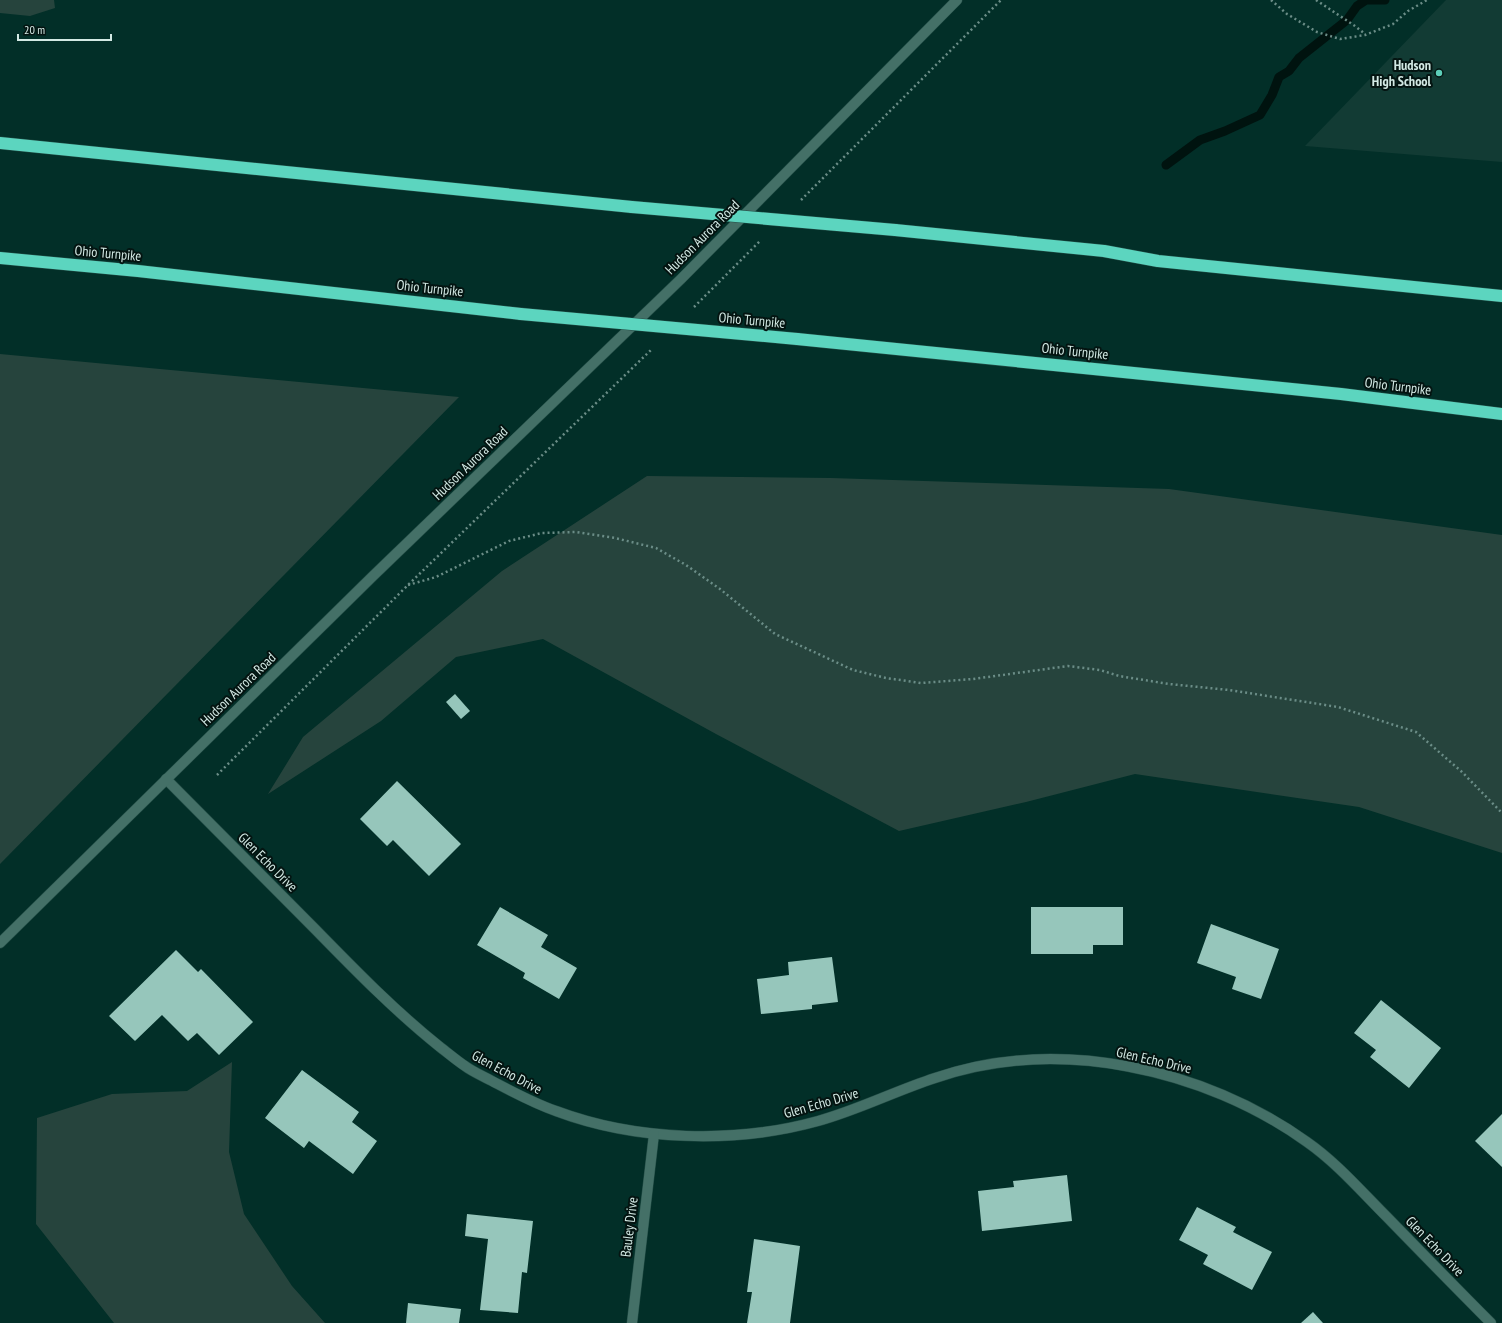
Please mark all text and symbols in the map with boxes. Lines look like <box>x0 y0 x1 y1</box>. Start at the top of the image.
scale bar <box>18 16 111 42</box>
text: 20 m <box>24 22 45 37</box>
place label: Hudson High School <box>1372 56 1432 90</box>
marker: Hudson High School <box>1434 68 1444 78</box>
street label: Hudson Aurora Road <box>661 196 743 278</box>
street label: Ohio Turnpike <box>74 241 142 265</box>
street label: Ohio Turnpike <box>396 276 464 300</box>
street label: Ohio Turnpike <box>718 308 786 332</box>
street label: Ohio Turnpike <box>1041 339 1109 363</box>
street label: Ohio Turnpike <box>1364 373 1432 399</box>
street label: Hudson Aurora Road <box>428 422 512 504</box>
street label: Hudson Aurora Road <box>196 648 280 730</box>
street label: Glen Echo Drive <box>235 829 302 896</box>
street label: Glen Echo Drive <box>1115 1043 1194 1077</box>
street label: Glen Echo Drive <box>469 1046 545 1098</box>
street label: Glen Echo Drive <box>782 1084 861 1122</box>
street label: Bauley Drive <box>616 1196 642 1258</box>
street label: Glen Echo Drive <box>1402 1212 1468 1280</box>

